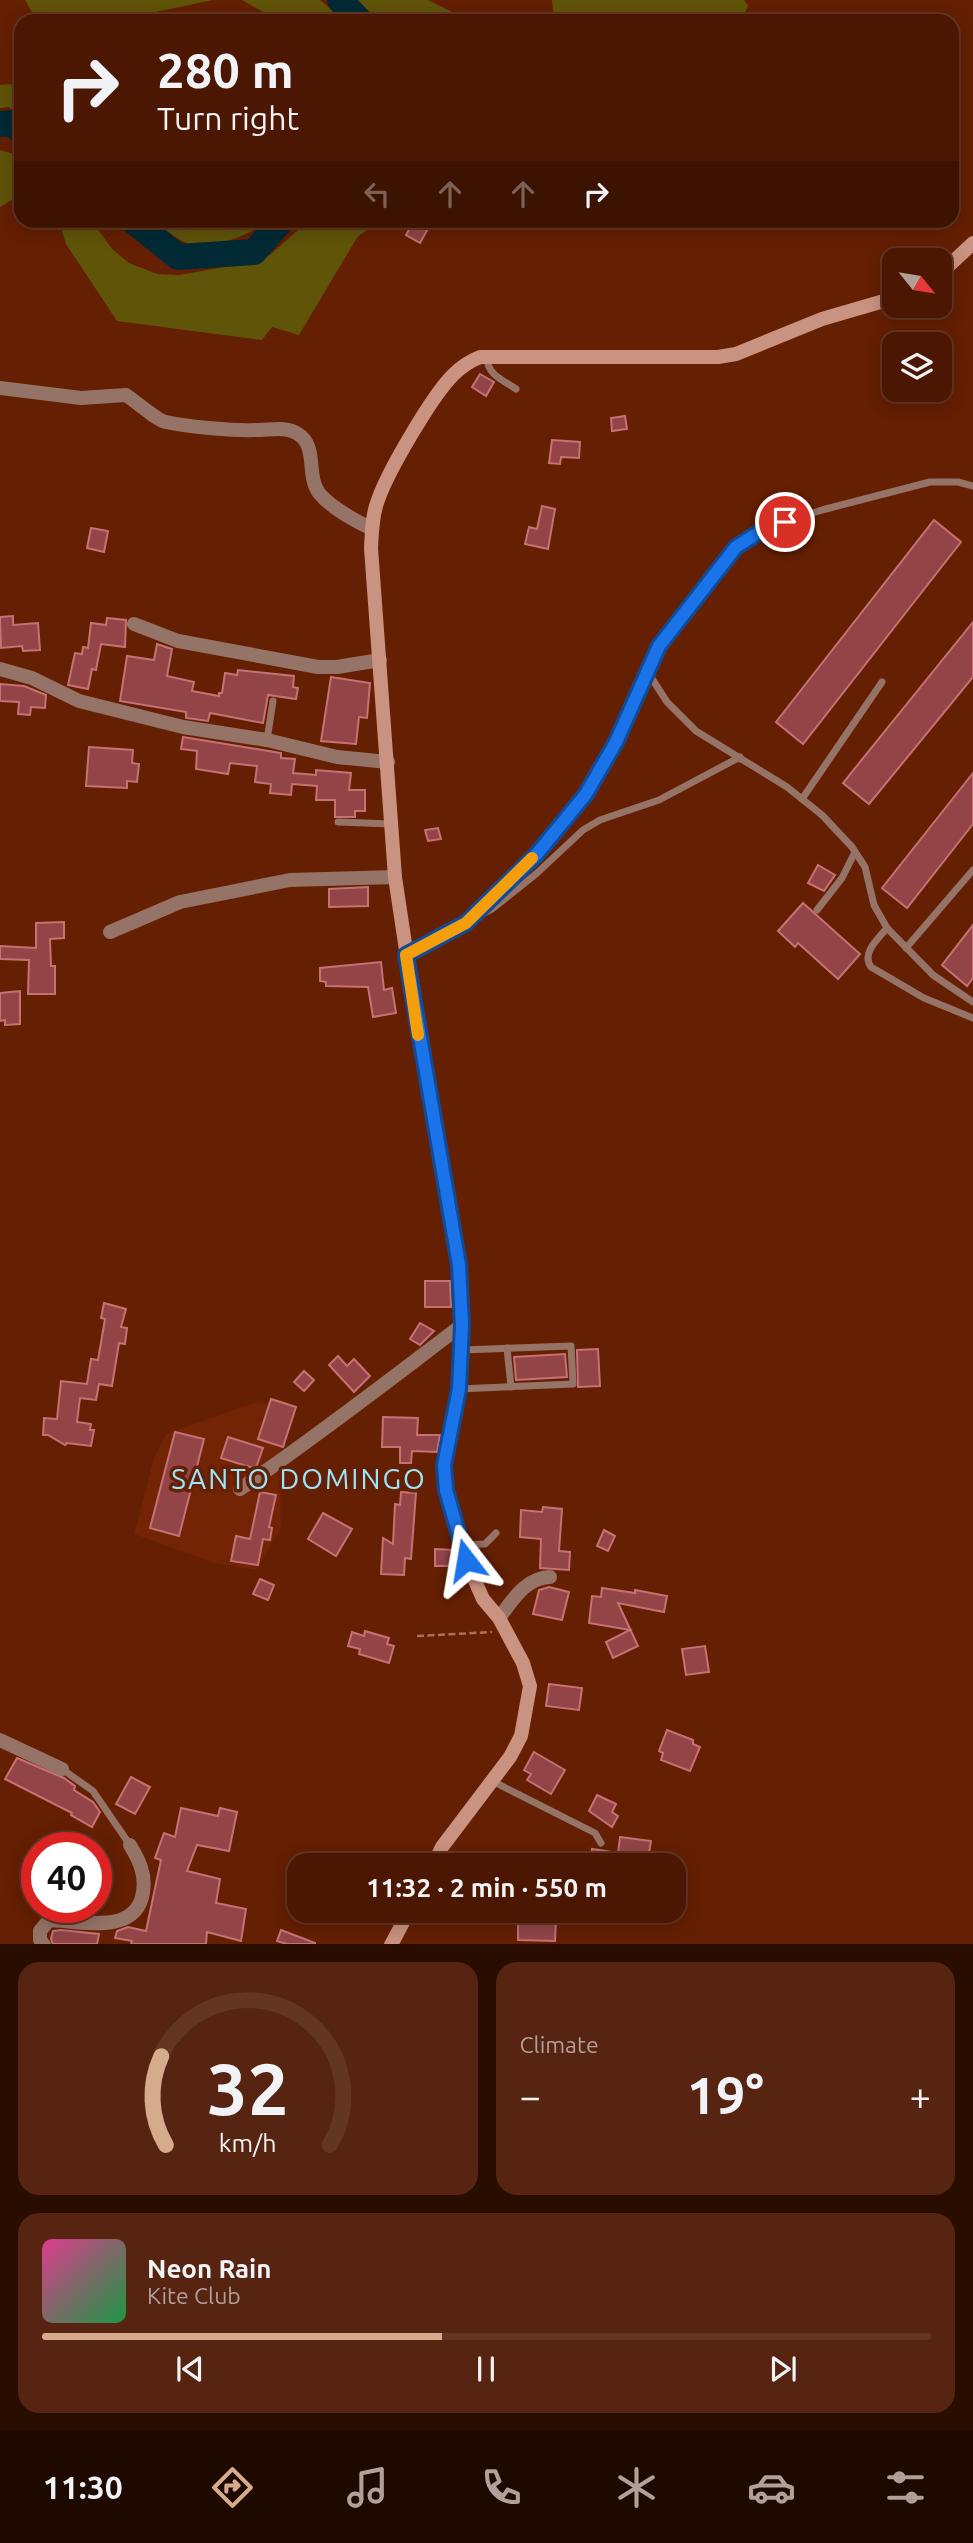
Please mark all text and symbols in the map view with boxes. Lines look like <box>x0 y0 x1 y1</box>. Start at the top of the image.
icon: right <box>42 42 133 133</box>
text: 280 m <box>157 42 294 97</box>
text: Turn right <box>157 100 299 136</box>
icon: left <box>358 175 396 213</box>
icon: ahead <box>431 175 469 213</box>
icon: ahead <box>504 175 542 213</box>
icon: right <box>577 175 615 213</box>
north arrow <box>882 248 952 318</box>
map controls <box>882 248 952 402</box>
button: layers <box>882 332 952 402</box>
pin <box>755 492 815 552</box>
icon: arrive <box>766 503 804 541</box>
district label: SANTO DOMINGO <box>171 1463 427 1494</box>
position arrow <box>429 1523 503 1597</box>
speed limit sign: 40 <box>21 1832 112 1923</box>
text: 11:32 · 2 min · 550 m <box>366 1873 607 1902</box>
text: Climate <box>520 2032 599 2057</box>
text: 32 <box>207 2047 289 2129</box>
text: 19° <box>687 2066 764 2124</box>
text: − <box>520 2075 541 2117</box>
text: + <box>910 2075 931 2117</box>
text: km/h <box>219 2128 277 2156</box>
text: Neon Rain <box>147 2254 272 2283</box>
text: Kite Club <box>147 2283 241 2308</box>
icon: previous <box>171 2350 209 2388</box>
icon: pause <box>467 2350 505 2388</box>
icon: next <box>764 2350 802 2388</box>
icon: directions <box>208 2463 257 2512</box>
icon: music <box>343 2463 392 2512</box>
icon: phone <box>477 2463 526 2512</box>
icon: climate <box>612 2463 661 2512</box>
icon: car <box>747 2463 796 2512</box>
icon: filters <box>881 2463 930 2512</box>
text: 11:30 <box>43 2469 123 2505</box>

